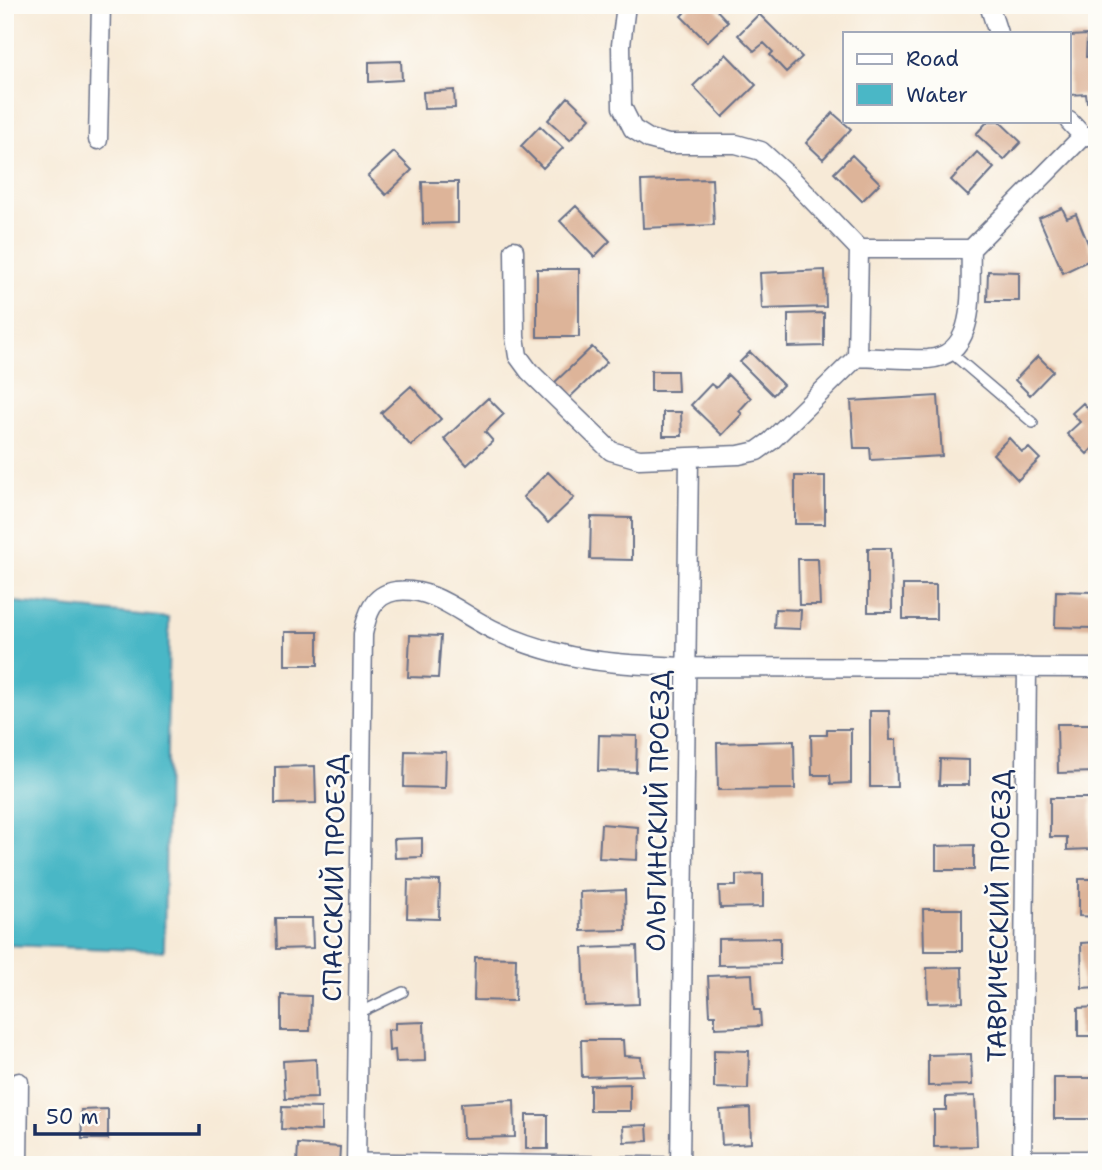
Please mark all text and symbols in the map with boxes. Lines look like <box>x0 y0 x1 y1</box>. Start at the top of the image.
legend <box>843 32 1070 122</box>
text: Road <box>906 45 959 73</box>
text: Water <box>906 81 968 109</box>
street label: ОЛЬГИНСКИЙ ПРОЕЗД <box>638 669 677 952</box>
street label: СПАССКИЙ ПРОЕЗД <box>314 753 353 1002</box>
street label: ТАВРИЧЕСКИЙ ПРОЕЗД <box>978 769 1019 1063</box>
scale bar <box>35 1093 200 1137</box>
text: 50 m <box>46 1103 99 1131</box>

